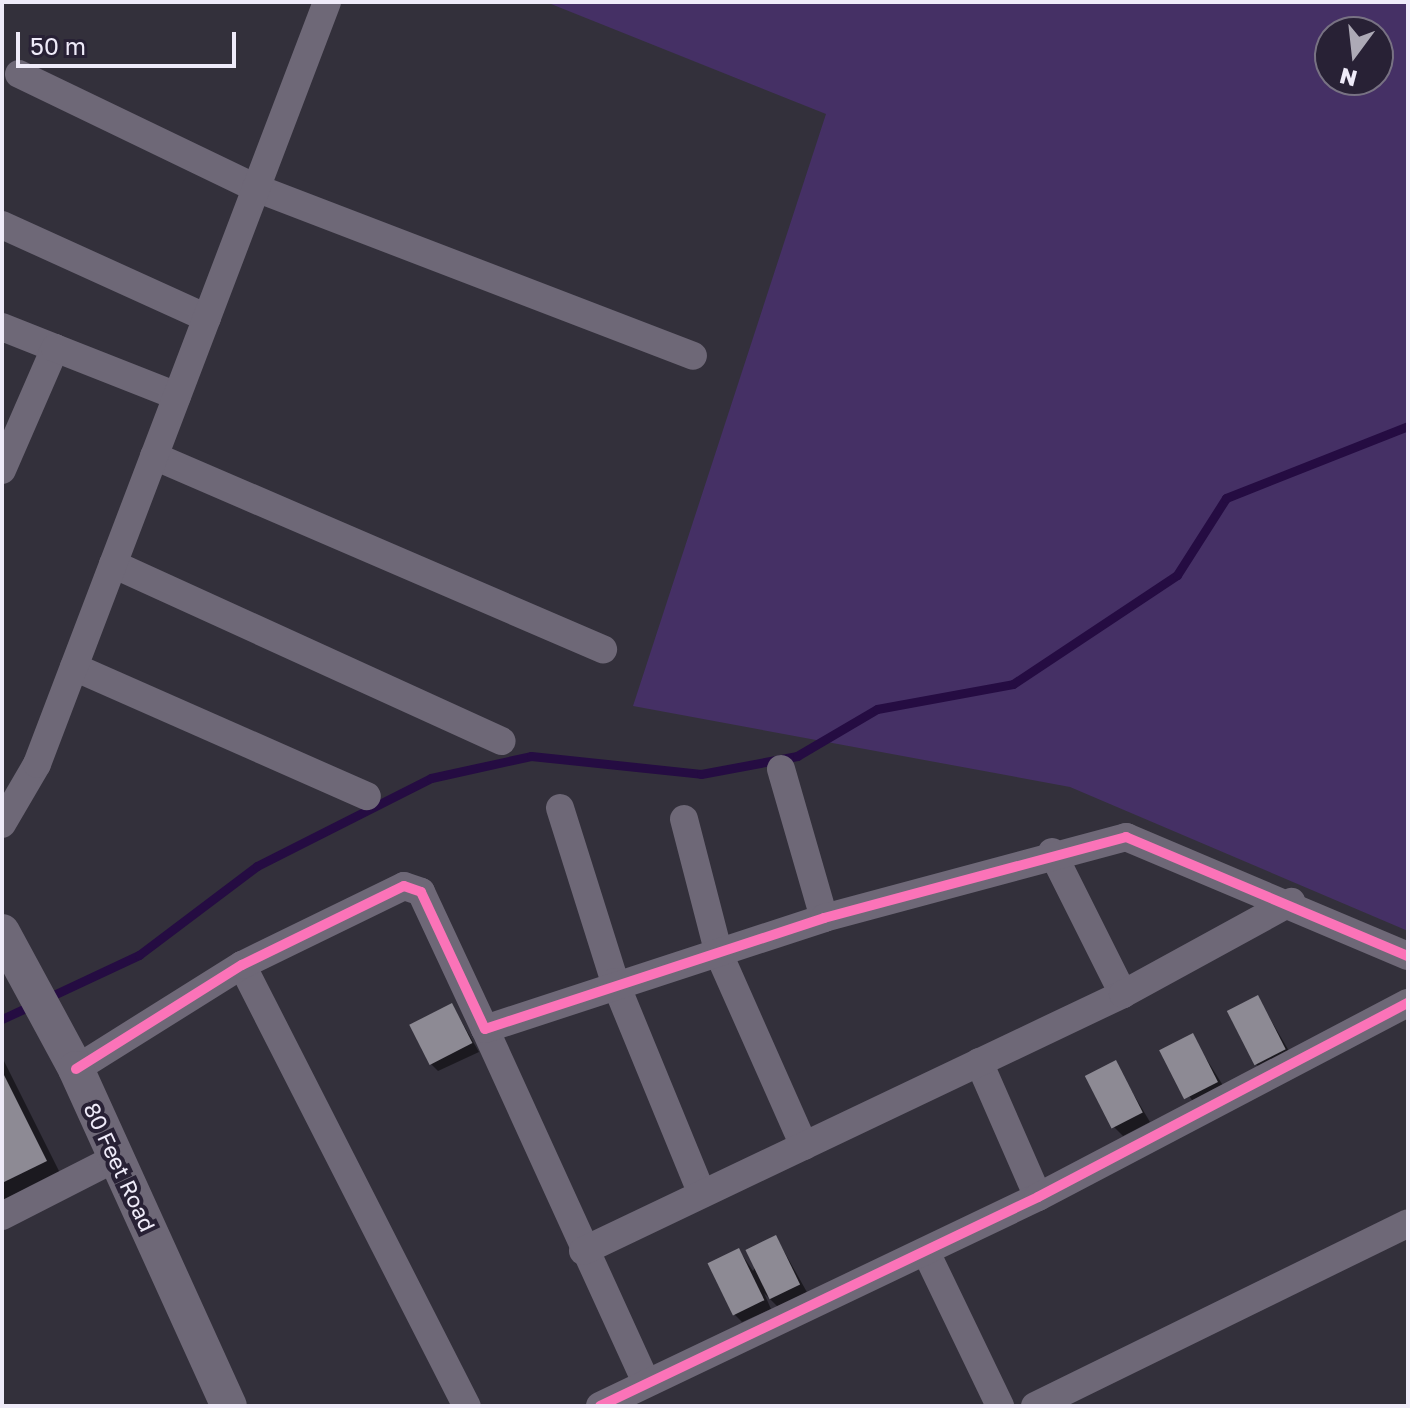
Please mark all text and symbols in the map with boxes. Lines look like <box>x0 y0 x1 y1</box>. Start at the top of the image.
scale bar <box>20 16 240 66</box>
north arrow <box>1314 16 1394 96</box>
text: 50 m <box>30 31 86 60</box>
text: N <box>1337 63 1360 93</box>
street label: 80 Feet Road <box>79 1098 161 1236</box>

